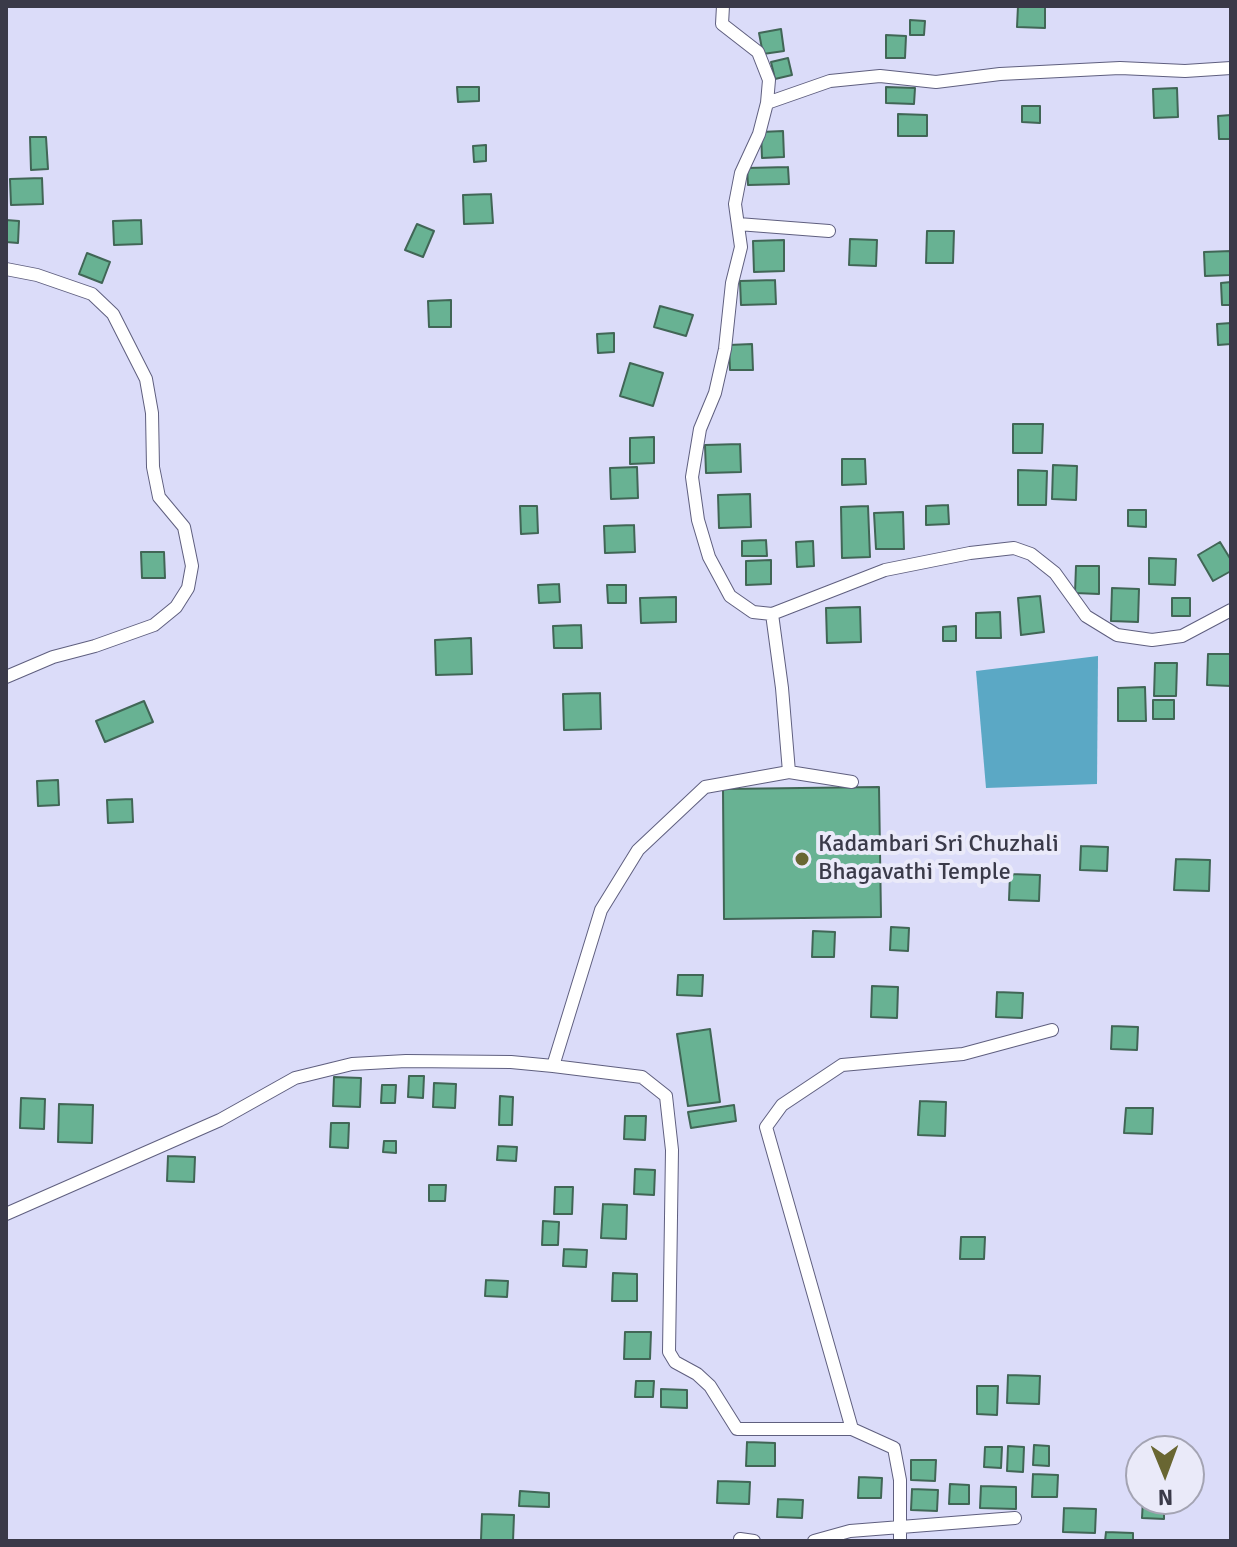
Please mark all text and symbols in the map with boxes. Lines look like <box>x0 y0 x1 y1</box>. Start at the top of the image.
place label: Kadambari Sri Chuzhali Bhagavathi Temple <box>818 831 1059 887</box>
marker: Kadambari Sri Chuzhali Bhagavathi Temple <box>793 850 811 868</box>
north arrow <box>1125 1435 1205 1515</box>
text: N <box>1158 1484 1173 1511</box>

